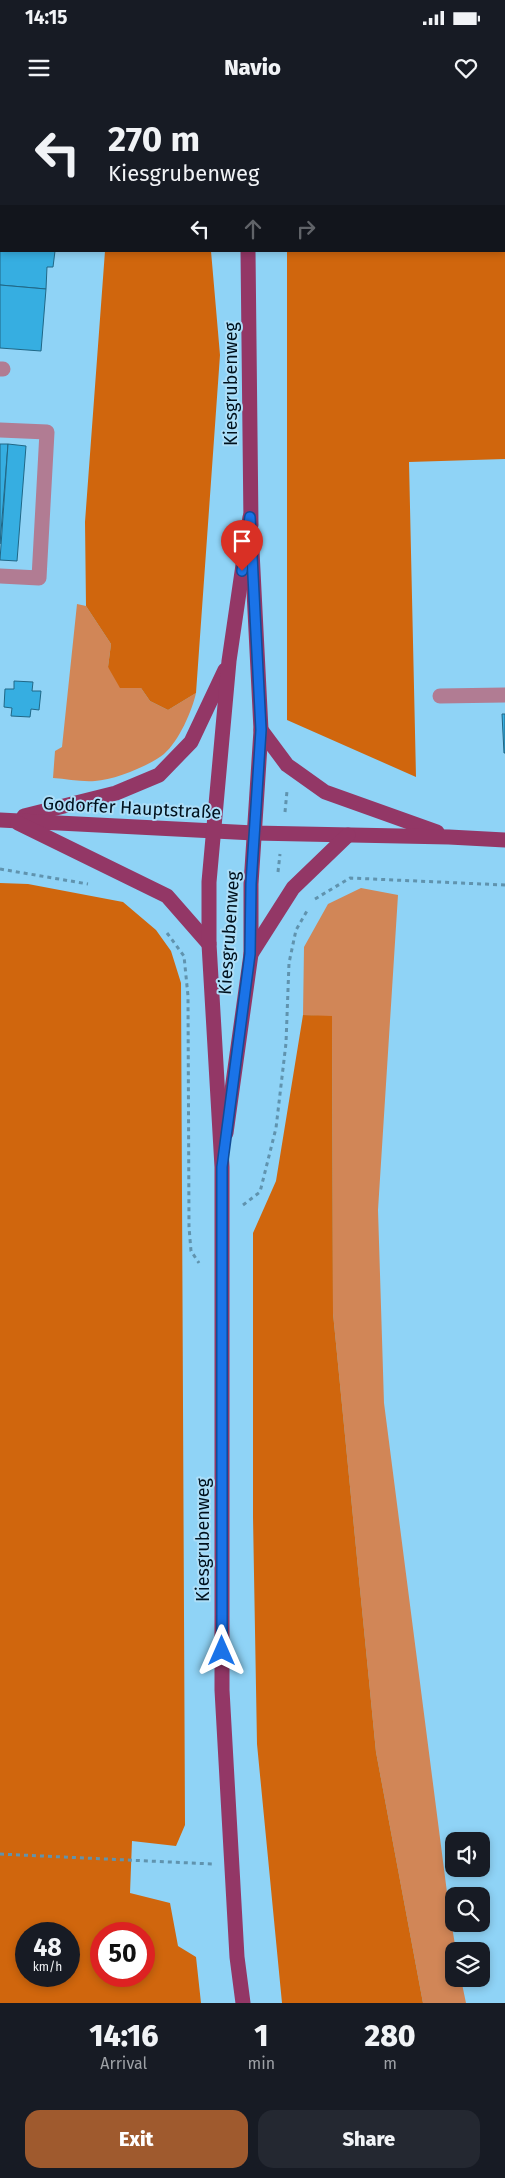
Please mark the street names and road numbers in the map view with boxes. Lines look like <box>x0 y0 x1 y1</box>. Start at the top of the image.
street label: Kiesgrubenweg <box>220 321 242 446</box>
street label: Godorfer Hauptstraße <box>42 792 222 824</box>
street label: Kiesgrubenweg <box>214 870 244 996</box>
street label: Kiesgrubenweg <box>192 1477 214 1602</box>

